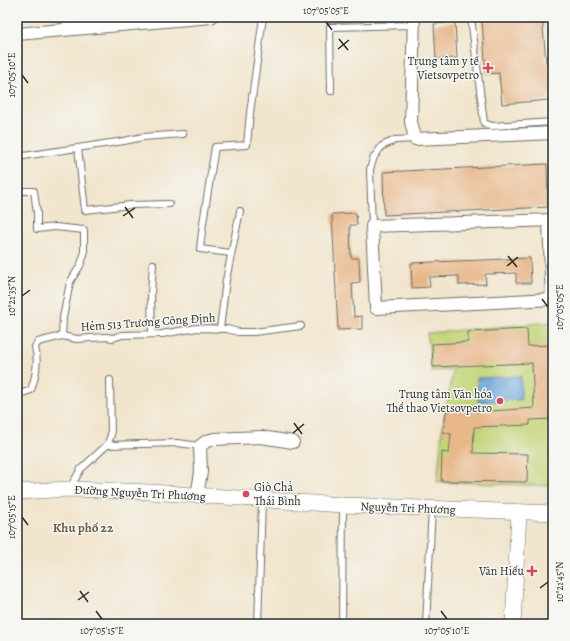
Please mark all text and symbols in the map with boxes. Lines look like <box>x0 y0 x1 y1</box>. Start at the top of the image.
text: 107°05'05"E <box>303 4 349 17</box>
text: 107°05'10"E <box>5 52 18 98</box>
place label: Trung tâm y tế Vietsovpetro <box>408 53 480 83</box>
marker: Trung tâm y tế Vietsovpetro <box>482 62 494 74</box>
text: 10°21'35"N <box>5 276 18 316</box>
text: 107°05'05"E <box>553 284 566 330</box>
street label: Hẻm 513 Trương Công Định <box>80 309 216 335</box>
place label: Trung tâm Văn hóa Thể thao Vietsovpetro <box>386 386 492 416</box>
marker: Trung tâm Văn hóa Thể thao Vietsovpetro <box>495 396 505 406</box>
place label: Giò Chả Thái Bình <box>254 479 301 509</box>
street label: Đường Nguyễn Tri Phương <box>74 482 206 504</box>
marker: Giò Chả Thái Bình <box>241 489 251 499</box>
text: 107°05'15"E <box>5 495 18 539</box>
street label: Nguyễn Tri Phương <box>360 498 456 518</box>
district label: Khu phố 22 <box>53 519 114 536</box>
text: 10°21'45"N <box>553 562 566 602</box>
place label: Văn Hiếu <box>478 563 524 579</box>
marker: Văn Hiếu <box>527 566 537 576</box>
text: 107°05'15"E <box>80 624 124 637</box>
text: 107°05'10"E <box>425 624 470 637</box>

